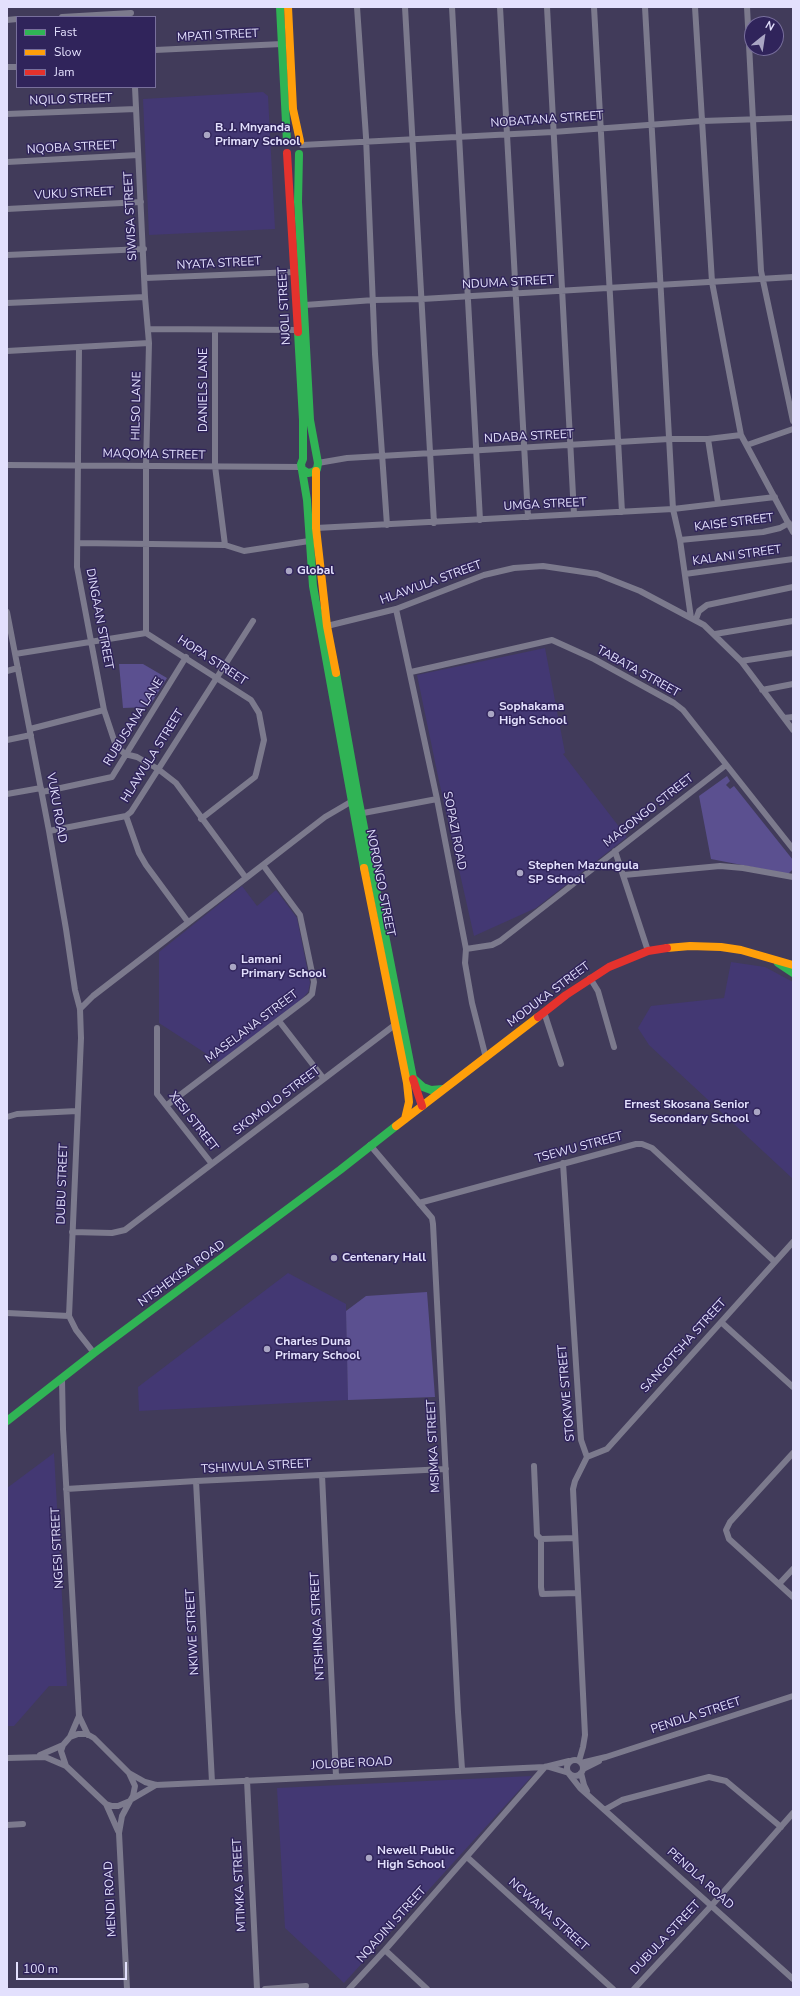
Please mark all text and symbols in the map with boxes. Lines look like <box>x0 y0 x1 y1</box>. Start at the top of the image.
legend <box>16 16 156 88</box>
north arrow <box>744 16 784 56</box>
text: N <box>762 17 777 35</box>
text: Fast <box>54 24 77 40</box>
street label: MPATI STREET <box>177 27 259 45</box>
text: Slow <box>54 44 82 60</box>
text: Jam <box>54 64 75 80</box>
street label: NQILO STREET <box>29 91 113 109</box>
street label: NOBATANA STREET <box>490 109 604 131</box>
place label: B. J. Mnyanda Primary School <box>215 121 300 149</box>
marker: B. J. Mnyanda Primary School <box>202 130 212 140</box>
street label: NQOBA STREET <box>26 138 118 158</box>
street label: SIWISA STREET <box>121 171 141 261</box>
street label: VUKU STREET <box>34 185 114 203</box>
street label: NYATA STREET <box>176 255 262 273</box>
street label: NJOLI STREET <box>276 267 294 345</box>
street label: NDUMA STREET <box>462 273 554 293</box>
street label: DANIELS LANE <box>197 348 211 432</box>
street label: HILSO LANE <box>129 371 145 441</box>
street label: NDABA STREET <box>484 427 574 447</box>
street label: MAQOMA STREET <box>102 447 206 463</box>
street label: UMGA STREET <box>503 496 587 514</box>
street label: KAISE STREET <box>693 511 775 535</box>
street label: KALANI STREET <box>692 543 782 569</box>
street label: HLAWULA STREET <box>378 558 484 608</box>
place label: Global <box>297 564 334 578</box>
marker: Global <box>284 566 294 576</box>
street label: DINGAAN STREET <box>82 567 116 671</box>
street label: HOPA STREET <box>174 633 250 689</box>
street label: TABATA STREET <box>594 643 682 701</box>
street label: RUBUSANA LANE <box>101 675 167 769</box>
place label: Sophakama High School <box>499 700 567 728</box>
street label: HLAWULA STREET <box>119 707 187 805</box>
marker: Sophakama High School <box>486 709 496 719</box>
street label: MAGONGO STREET <box>601 771 697 851</box>
street label: VUKU ROAD <box>43 772 69 844</box>
street label: SOPAZI ROAD <box>439 790 469 872</box>
street label: NORONGO STREET <box>363 828 397 938</box>
place label: Stephen Mazungula SP School <box>528 859 639 887</box>
marker: Stephen Mazungula SP School <box>515 868 525 878</box>
place label: Lamani Primary School <box>241 953 326 981</box>
street label: MODUKA STREET <box>505 959 593 1031</box>
marker: Lamani Primary School <box>228 962 238 972</box>
street label: MASELANA STREET <box>203 987 301 1067</box>
street label: SKOMOLO STREET <box>231 1064 323 1138</box>
street label: XESI STREET <box>165 1089 221 1155</box>
place label: Ernest Skosana Senior Secondary School <box>624 1098 749 1126</box>
marker: Ernest Skosana Senior Secondary School <box>752 1107 762 1117</box>
street label: TSEWU STREET <box>534 1129 624 1167</box>
street label: DUBU STREET <box>54 1143 72 1225</box>
street label: NTSHEKISA ROAD <box>136 1238 228 1310</box>
place label: Centenary Hall <box>342 1251 426 1265</box>
marker: Centenary Hall <box>329 1253 339 1263</box>
street label: SANGOTSHA STREET <box>638 1296 730 1396</box>
place label: Charles Duna Primary School <box>275 1335 360 1363</box>
marker: Charles Duna Primary School <box>262 1344 272 1354</box>
street label: STOKWE STREET <box>556 1344 578 1442</box>
street label: MSIMKA STREET <box>424 1399 444 1493</box>
street label: TSHIWULA STREET <box>201 1457 311 1477</box>
street label: NGESI STREET <box>49 1507 67 1589</box>
street label: NTSHINGA STREET <box>308 1572 328 1680</box>
street label: NKIWE STREET <box>184 1589 202 1675</box>
street label: PENDLA STREET <box>649 1695 743 1737</box>
street label: JOLOBE ROAD <box>311 1755 393 1773</box>
street label: MTIMKA STREET <box>230 1838 250 1932</box>
place label: Newell Public High School <box>377 1844 454 1872</box>
street label: PENDLA ROAD <box>664 1845 736 1913</box>
marker: Newell Public High School <box>364 1853 374 1863</box>
street label: MENDI ROAD <box>102 1861 120 1937</box>
street label: NCWANA STREET <box>505 1875 591 1955</box>
street label: NQADINI STREET <box>354 1884 430 1966</box>
street label: DUBULA STREET <box>628 1898 704 1978</box>
scale bar <box>18 1954 129 1980</box>
text: 100 m <box>23 1961 58 1977</box>

